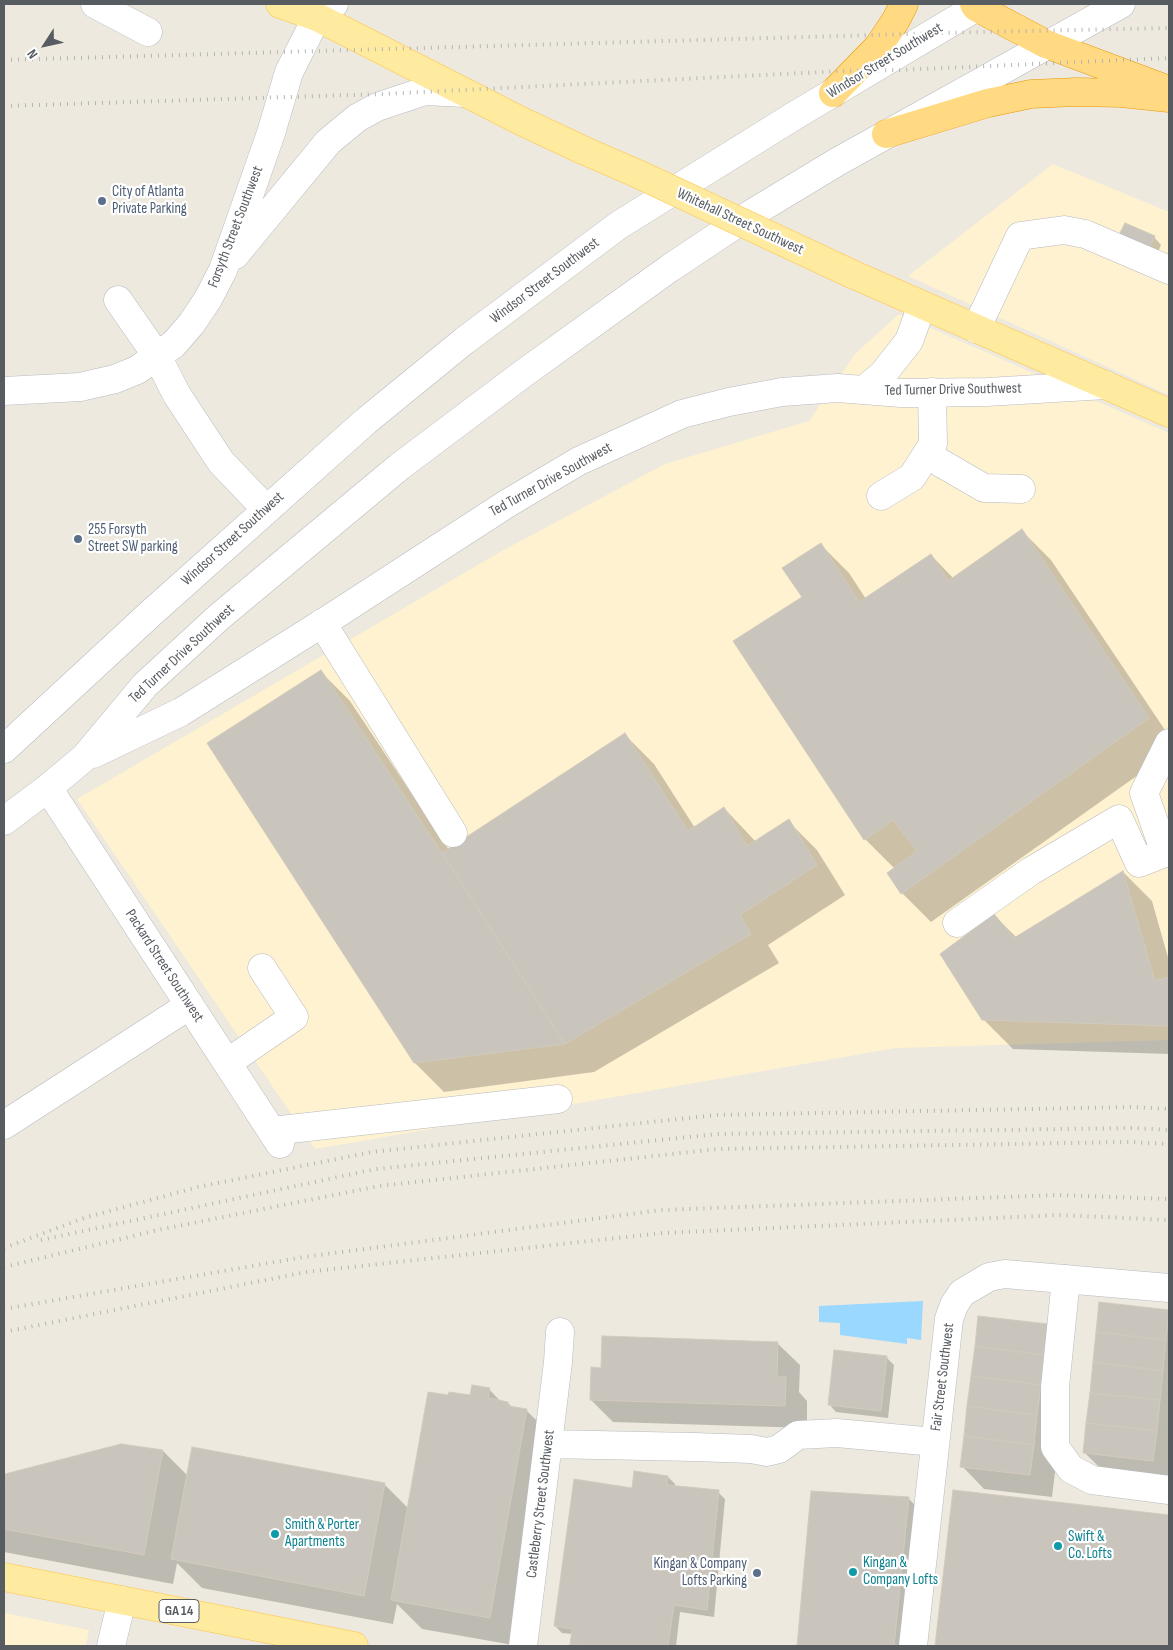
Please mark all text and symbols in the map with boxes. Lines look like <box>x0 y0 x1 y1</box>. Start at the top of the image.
street label: Windsor Street Southwest <box>824 19 946 103</box>
north arrow <box>20 20 70 70</box>
text: N <box>23 46 41 62</box>
street label: Forsyth Street Southwest <box>205 164 267 290</box>
place label: City of Atlanta Private Parking <box>112 183 187 218</box>
street label: Whitehall Street Southwest <box>674 185 806 259</box>
marker: City of Atlanta Private Parking <box>96 195 108 207</box>
street label: Windsor Street Southwest <box>487 234 603 328</box>
street label: Ted Turner Drive Southwest <box>884 380 1022 400</box>
street label: Ted Turner Drive Southwest <box>487 439 615 521</box>
street label: Windsor Street Southwest <box>178 488 288 590</box>
place label: 255 Forsyth Street SW parking <box>88 521 178 556</box>
marker: 255 Forsyth Street SW parking <box>72 533 84 545</box>
street label: Ted Turner Drive Southwest <box>126 601 238 707</box>
street label: Packard Street Southwest <box>121 906 207 1026</box>
street label: Fair Street Southwest <box>927 1322 959 1432</box>
street label: Castleberry Street Southwest <box>523 1429 559 1579</box>
place label: Smith & Porter Apartments <box>285 1516 359 1551</box>
marker: Smith & Porter Apartments <box>269 1528 281 1540</box>
place label: Swift & Co. Lofts <box>1068 1528 1112 1563</box>
marker: Swift & Co. Lofts <box>1052 1540 1064 1552</box>
place label: Kingan & Company Lofts <box>863 1554 938 1589</box>
place label: Kingan & Company Lofts Parking <box>654 1555 747 1590</box>
marker: Kingan & Company Lofts <box>847 1566 859 1578</box>
marker: Kingan & Company Lofts Parking <box>751 1567 763 1579</box>
road number: GA 14 <box>159 1600 199 1622</box>

